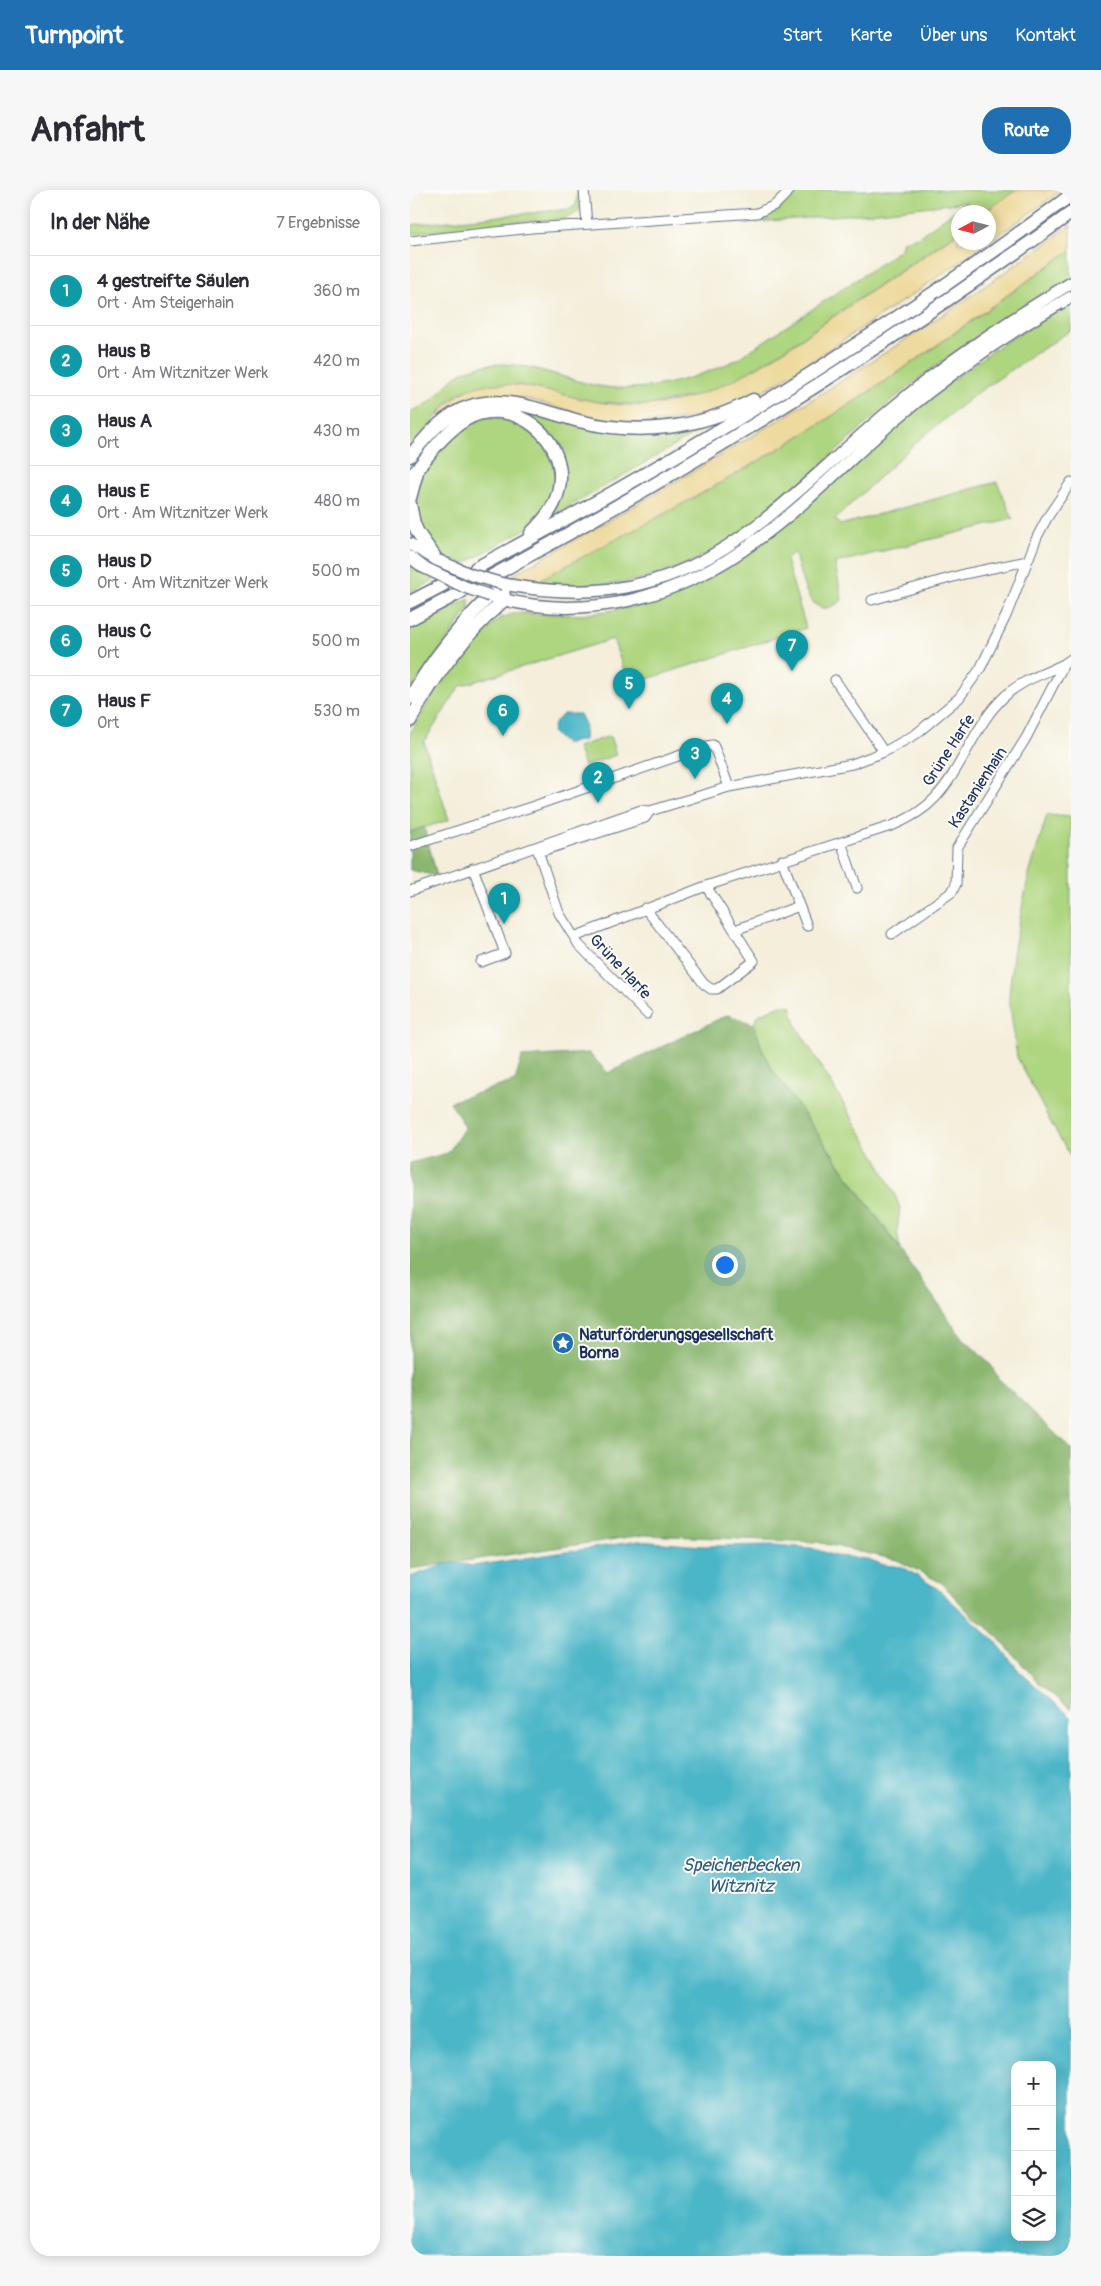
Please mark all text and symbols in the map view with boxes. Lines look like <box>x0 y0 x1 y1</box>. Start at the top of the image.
text: Turnpoint <box>25 21 123 50</box>
text: Start <box>782 24 822 47</box>
text: Karte <box>850 24 892 47</box>
text: Über uns <box>920 24 987 47</box>
text: Kontakt <box>1015 24 1076 47</box>
button: Route <box>982 107 1071 154</box>
text: Anfahrt <box>30 108 145 152</box>
north arrow <box>951 205 996 250</box>
text: In der Nähe <box>50 209 150 236</box>
text: 7 Ergebnisse <box>276 213 360 233</box>
text: 4 gestreifte Säulen <box>97 269 249 293</box>
text: 1 <box>63 281 69 301</box>
text: 360 m <box>313 281 360 301</box>
text: Ort · Am Steigerhain <box>97 293 234 313</box>
text: Haus B <box>97 339 150 363</box>
text: 2 <box>62 351 70 371</box>
text: 420 m <box>313 351 360 371</box>
text: Ort · Am Witznitzer Werk <box>97 363 268 383</box>
text: Haus A <box>97 409 152 433</box>
text: 3 <box>62 421 70 441</box>
text: 430 m <box>313 421 360 441</box>
text: Ort <box>97 433 119 453</box>
text: Haus E <box>97 479 150 503</box>
text: 4 <box>61 491 71 511</box>
text: 480 m <box>314 491 360 511</box>
text: Ort · Am Witznitzer Werk <box>97 503 268 523</box>
text: Haus D <box>97 549 152 573</box>
text: 5 <box>62 561 70 581</box>
text: 500 m <box>312 561 360 581</box>
text: Ort · Am Witznitzer Werk <box>97 573 268 593</box>
text: Haus C <box>97 619 151 643</box>
pin: 7 <box>776 630 808 671</box>
text: 6 <box>61 631 71 651</box>
text: 500 m <box>312 631 360 651</box>
text: Ort <box>97 643 119 663</box>
pin: 5 <box>613 668 645 709</box>
pin: 4 <box>711 683 743 724</box>
text: Haus F <box>97 689 151 713</box>
pin: 6 <box>487 695 519 736</box>
text: 7 <box>62 701 70 721</box>
text: 530 m <box>314 701 360 721</box>
street label: Grüne Harfe <box>918 711 980 790</box>
text: Ort <box>97 713 119 733</box>
pin: 3 <box>679 738 711 779</box>
street label: Kastanienhain <box>944 743 1012 832</box>
pin: 2 <box>582 762 614 803</box>
pin: 1 <box>488 883 520 924</box>
street label: Grüne Harfe <box>585 930 656 1003</box>
your location <box>712 1252 738 1278</box>
place label: Naturförderungsgesellschaft Borna <box>579 1325 774 1363</box>
place icon: Naturförderungsgesellschaft Borna <box>551 1331 575 1355</box>
water label: Speicherbecken Witznitz <box>682 1854 800 1898</box>
map controls <box>1011 2061 1056 2241</box>
button: + <box>1011 2061 1056 2106</box>
button: − <box>1011 2106 1056 2151</box>
button: locate <box>1011 2151 1056 2196</box>
button: layers <box>1011 2196 1056 2241</box>

